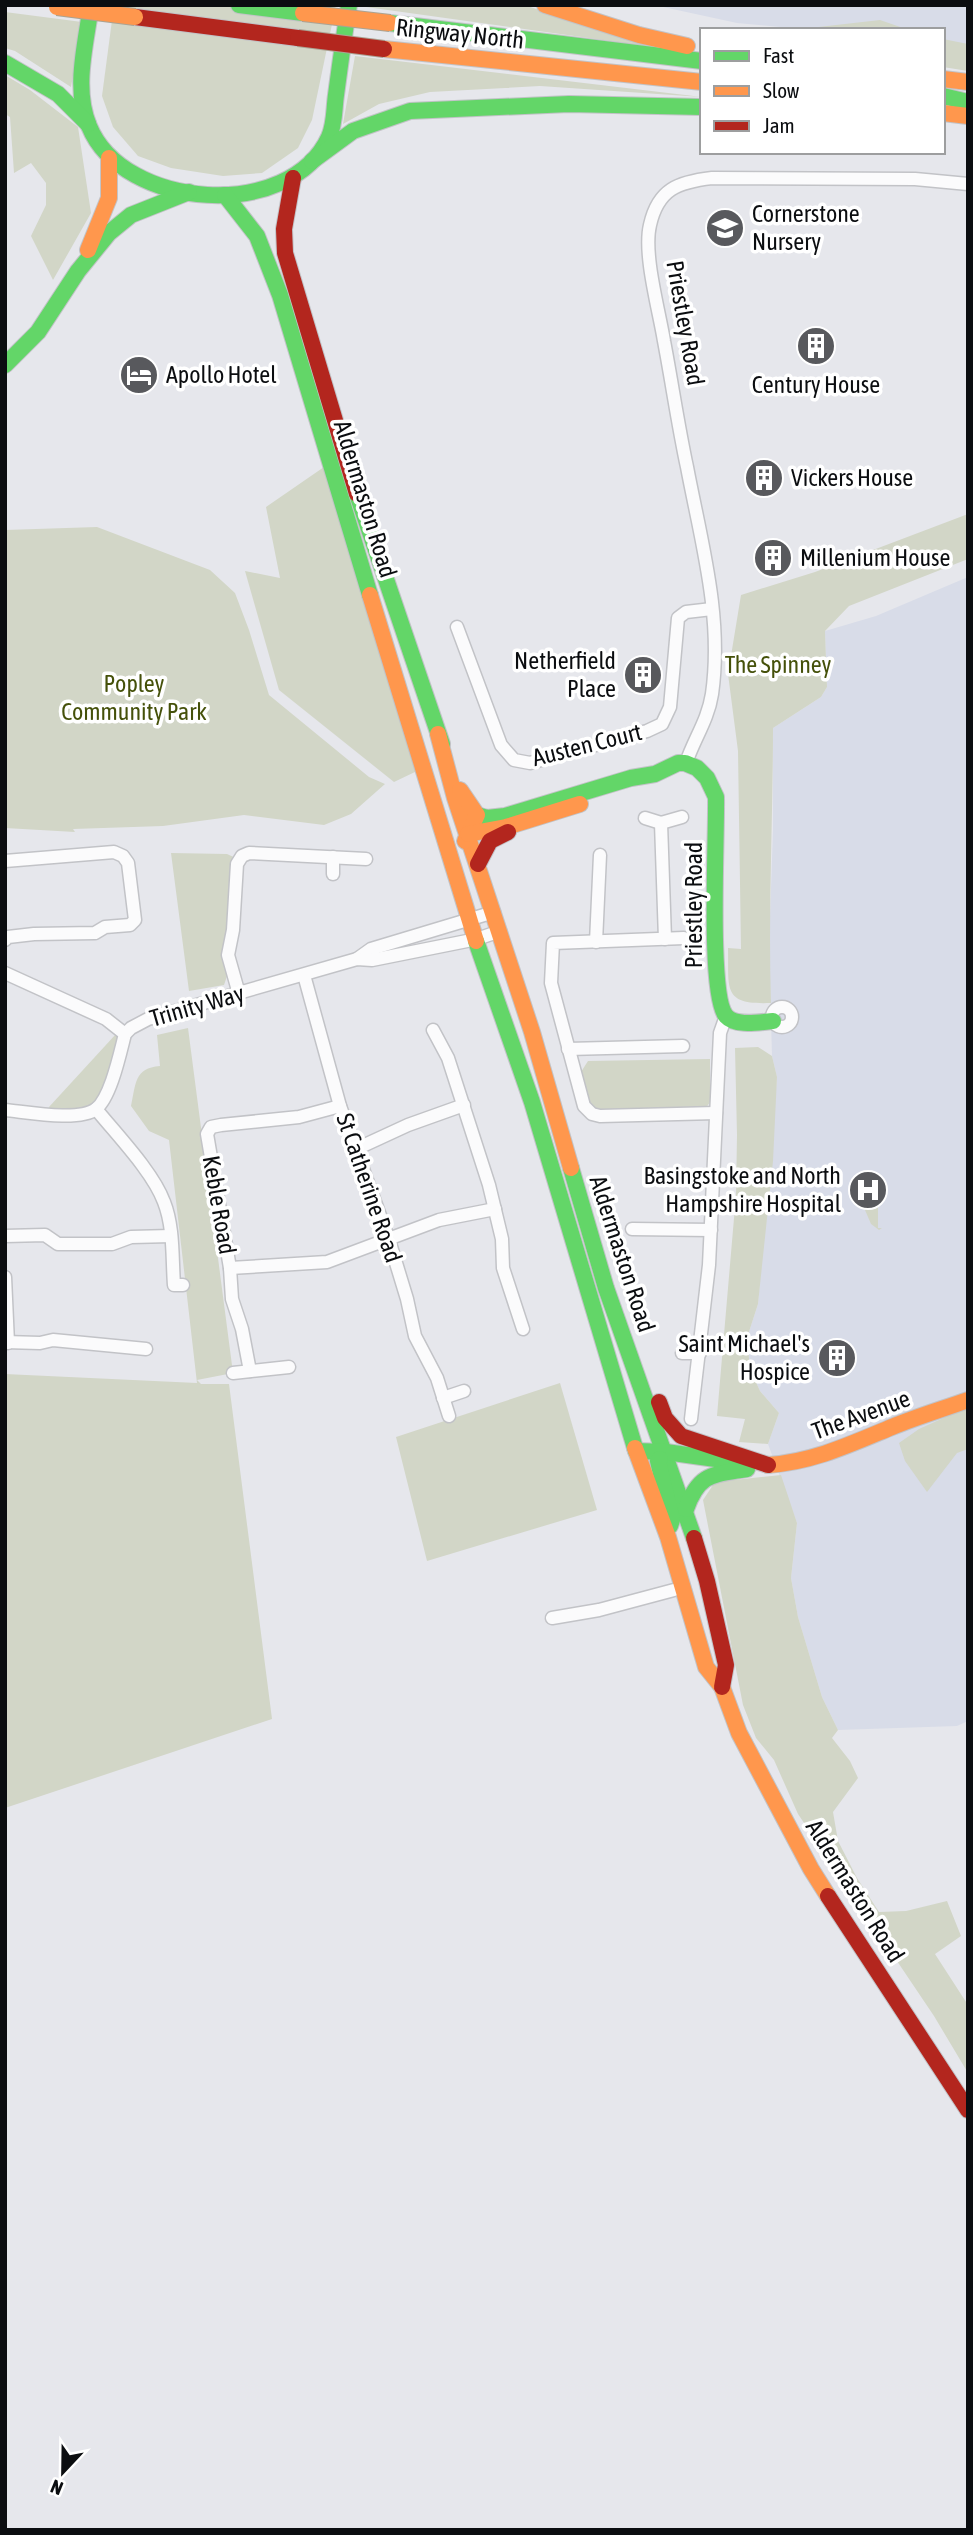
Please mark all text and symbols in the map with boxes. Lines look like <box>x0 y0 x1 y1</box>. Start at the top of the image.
street label: Ringway North <box>395 13 525 54</box>
legend <box>700 28 945 154</box>
text: Fast <box>763 43 794 67</box>
text: Slow <box>763 78 800 102</box>
text: Jam <box>763 113 795 137</box>
place label: Cornerstone Nursery <box>752 200 860 255</box>
school or university icon: Cornerstone Nursery <box>704 207 746 249</box>
street label: Priestley Road <box>661 258 710 388</box>
building icon: Century House <box>795 325 837 367</box>
hotel icon: Apollo Hotel <box>118 354 160 396</box>
place label: Apollo Hotel <box>166 361 277 388</box>
place label: Century House <box>752 371 880 398</box>
street label: Aldermaston Road <box>329 417 402 581</box>
building icon: Vickers House <box>743 457 785 499</box>
place label: Vickers House <box>791 464 913 491</box>
building icon: Millenium House <box>752 537 794 579</box>
place label: Millenium House <box>800 544 950 571</box>
place label: Netherfield Place <box>514 647 616 702</box>
park label: The Spinney <box>725 651 831 678</box>
building icon: Netherfield Place <box>622 654 664 696</box>
park label: Popley Community Park <box>61 670 207 725</box>
street label: Austen Court <box>529 718 644 771</box>
street label: Priestley Road <box>680 842 707 968</box>
street label: Trinity Way <box>147 979 247 1032</box>
street label: St Catherine Road <box>331 1110 408 1266</box>
street label: Keble Road <box>198 1153 241 1256</box>
place label: Basingstoke and North Hampshire Hospital <box>644 1162 842 1217</box>
hospital icon: Basingstoke and North Hampshire Hospital <box>847 1169 889 1211</box>
street label: Aldermaston Road <box>584 1172 660 1335</box>
place label: Saint Michael's Hospice <box>678 1330 810 1385</box>
building icon: Saint Michael's Hospice <box>816 1337 858 1379</box>
street label: The Avenue <box>808 1384 914 1445</box>
street label: Aldermaston Road <box>801 1815 910 1967</box>
north arrow <box>28 2437 98 2507</box>
text: N <box>47 2475 66 2500</box>

